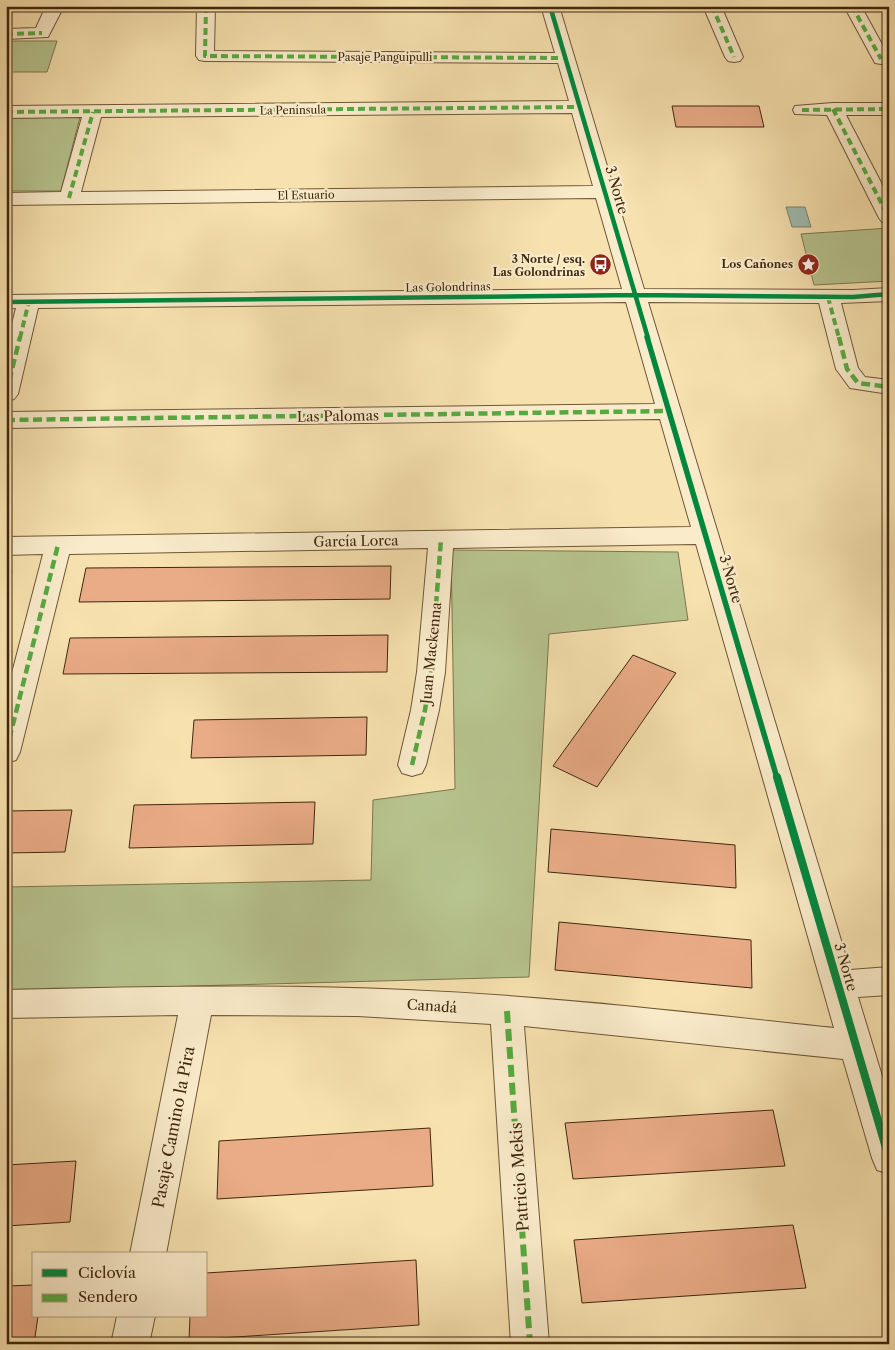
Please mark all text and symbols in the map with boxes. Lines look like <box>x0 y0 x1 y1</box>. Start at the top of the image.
street label: Pasaje Panguipulli <box>338 50 433 64</box>
street label: La Península <box>260 102 327 118</box>
street label: 3 Norte <box>601 164 633 217</box>
street label: El Estuario <box>277 187 335 202</box>
place label: 3 Norte / esq. Las Golondrinas <box>493 252 585 279</box>
place icon: Los Cañones <box>797 252 821 276</box>
bus stop icon: 3 Norte / esq. Las Golondrinas <box>589 253 613 277</box>
place label: Los Cañones <box>722 257 793 271</box>
street label: Las Golondrinas <box>405 279 491 295</box>
street label: Las Palomas <box>297 406 379 426</box>
street label: García Lorca <box>313 531 399 551</box>
street label: 3 Norte <box>715 553 747 606</box>
street label: Juan Mackenna <box>416 601 445 707</box>
street label: 3 Norte <box>830 941 862 994</box>
street label: Canadá <box>406 995 458 1017</box>
street label: Pasaje Camino la Pira <box>148 1044 199 1210</box>
street label: Patricio Mekis <box>505 1122 533 1232</box>
legend <box>32 1252 208 1318</box>
text: Ciclovía <box>78 1263 136 1282</box>
text: Sendero <box>78 1287 138 1306</box>

